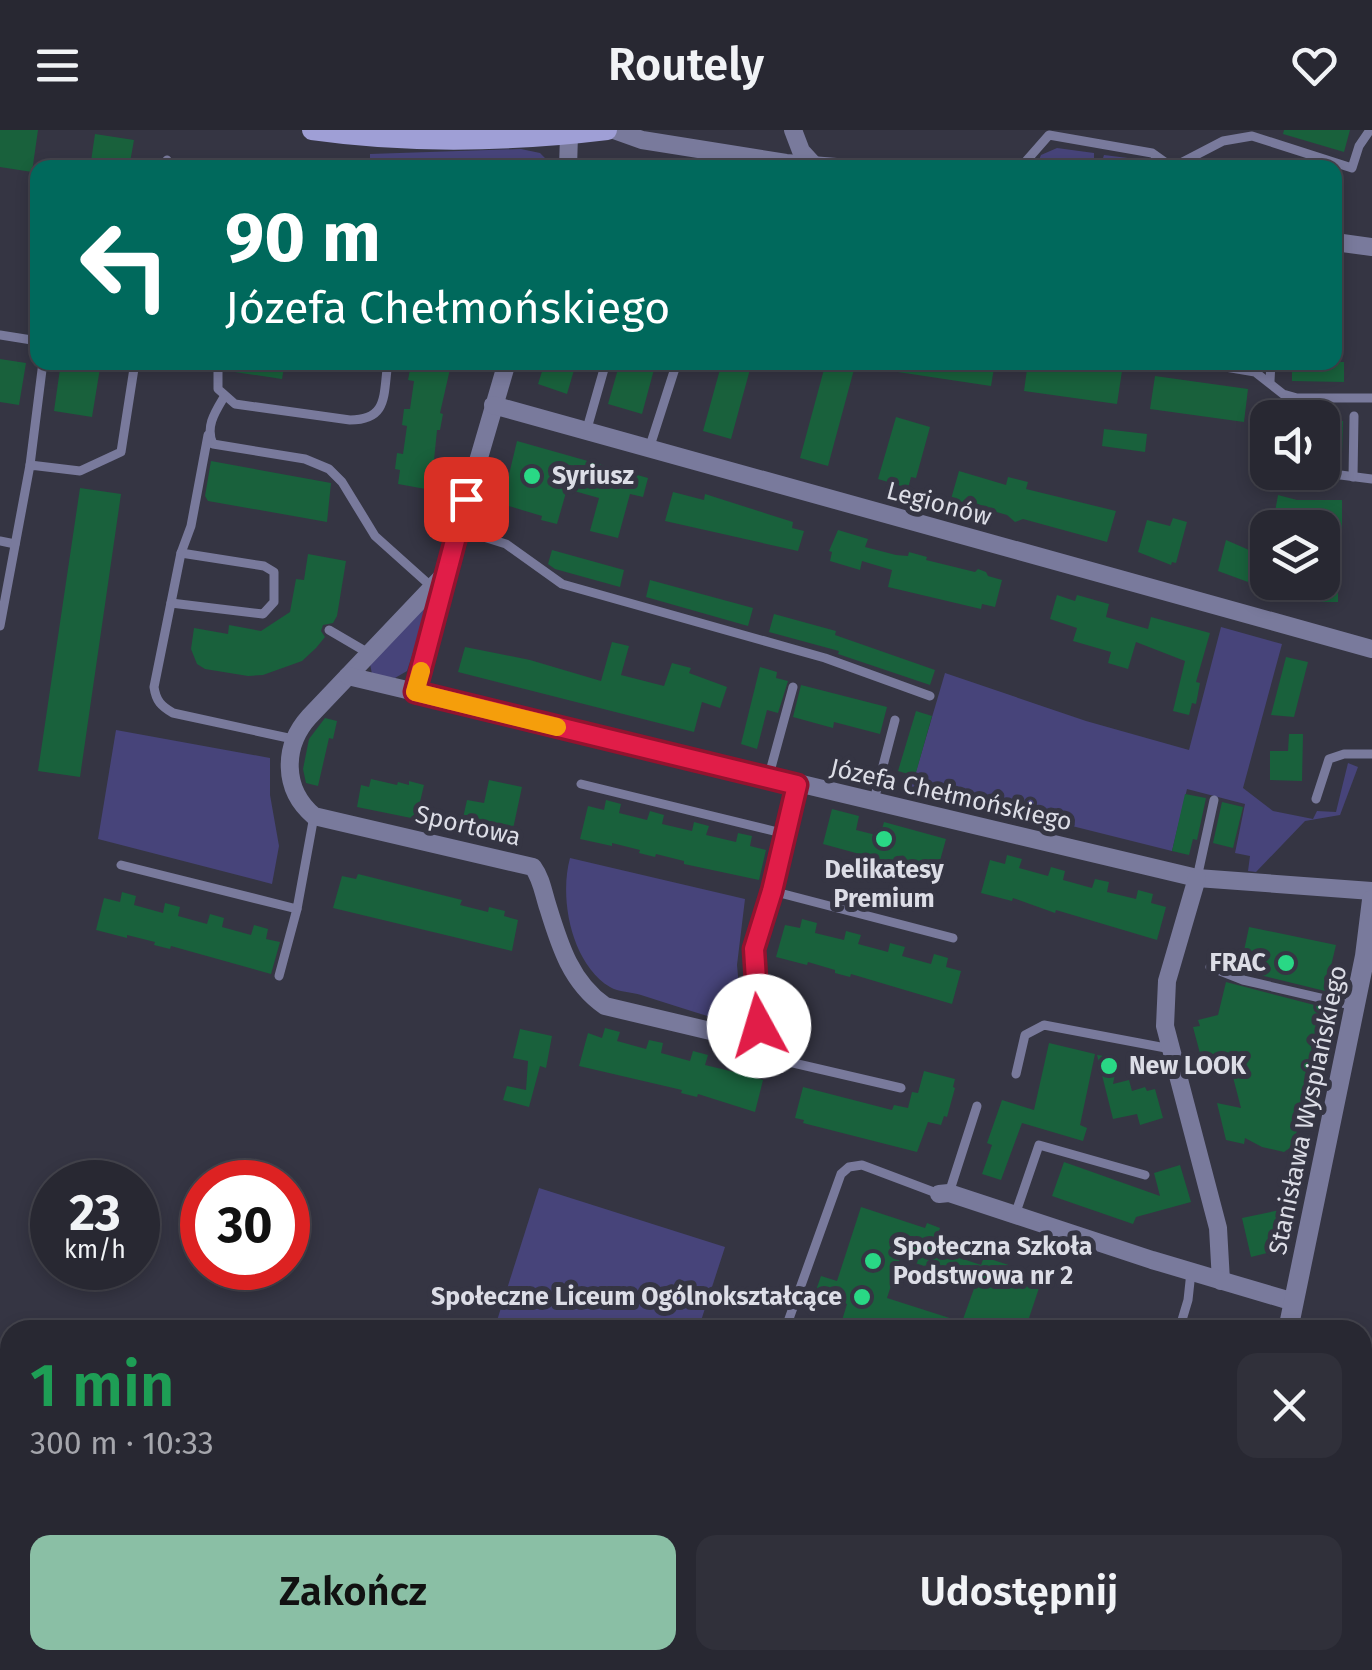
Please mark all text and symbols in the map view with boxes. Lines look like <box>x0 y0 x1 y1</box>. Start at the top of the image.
icon: menu <box>30 38 85 93</box>
text: Routely <box>608 38 764 92</box>
icon: heart <box>1287 38 1342 93</box>
text: 90 m <box>225 196 381 280</box>
icon: left <box>60 200 190 330</box>
text: Józefa Chełmońskiego <box>225 281 670 335</box>
map controls <box>1250 400 1340 600</box>
button: sound <box>1250 400 1340 490</box>
pin <box>424 457 509 542</box>
place label: Syriusz <box>552 461 634 491</box>
marker: Syriusz <box>521 465 543 487</box>
icon: arrive <box>439 472 494 527</box>
street label: Legionów <box>883 476 995 532</box>
button: layers <box>1250 510 1340 600</box>
street label: Józefa Chełmońskiego <box>827 753 1075 837</box>
street label: Sportowa <box>412 799 524 853</box>
marker: Delikatesy Premium <box>873 828 895 850</box>
place label: Delikatesy Premium <box>824 855 945 914</box>
place label: FRAC <box>1210 948 1267 978</box>
marker: FRAC <box>1275 952 1297 974</box>
street label: Stanisława Wyspiańskiego <box>1263 963 1353 1257</box>
position arrow <box>707 974 811 1078</box>
place label: New LOOK <box>1129 1051 1247 1081</box>
marker: New LOOK <box>1098 1055 1120 1077</box>
speed limit sign: 30 <box>180 1160 310 1290</box>
text: 23 <box>69 1183 121 1243</box>
place label: Społeczna Szkoła Podstwowa nr 2 <box>893 1232 1092 1291</box>
text: km/h <box>64 1235 126 1265</box>
marker: Społeczna Szkoła Podstwowa nr 2 <box>862 1250 884 1272</box>
place label: Społeczne Liceum Ogólnokształcące <box>431 1282 842 1312</box>
marker: Społeczne Liceum Ogólnokształcące <box>851 1286 873 1308</box>
text: 1 min <box>30 1350 175 1422</box>
button: close <box>1237 1353 1342 1458</box>
text: 300 m · 10:33 <box>30 1424 214 1462</box>
button: Zakończ <box>30 1535 676 1650</box>
button: Udostępnij <box>696 1535 1342 1650</box>

